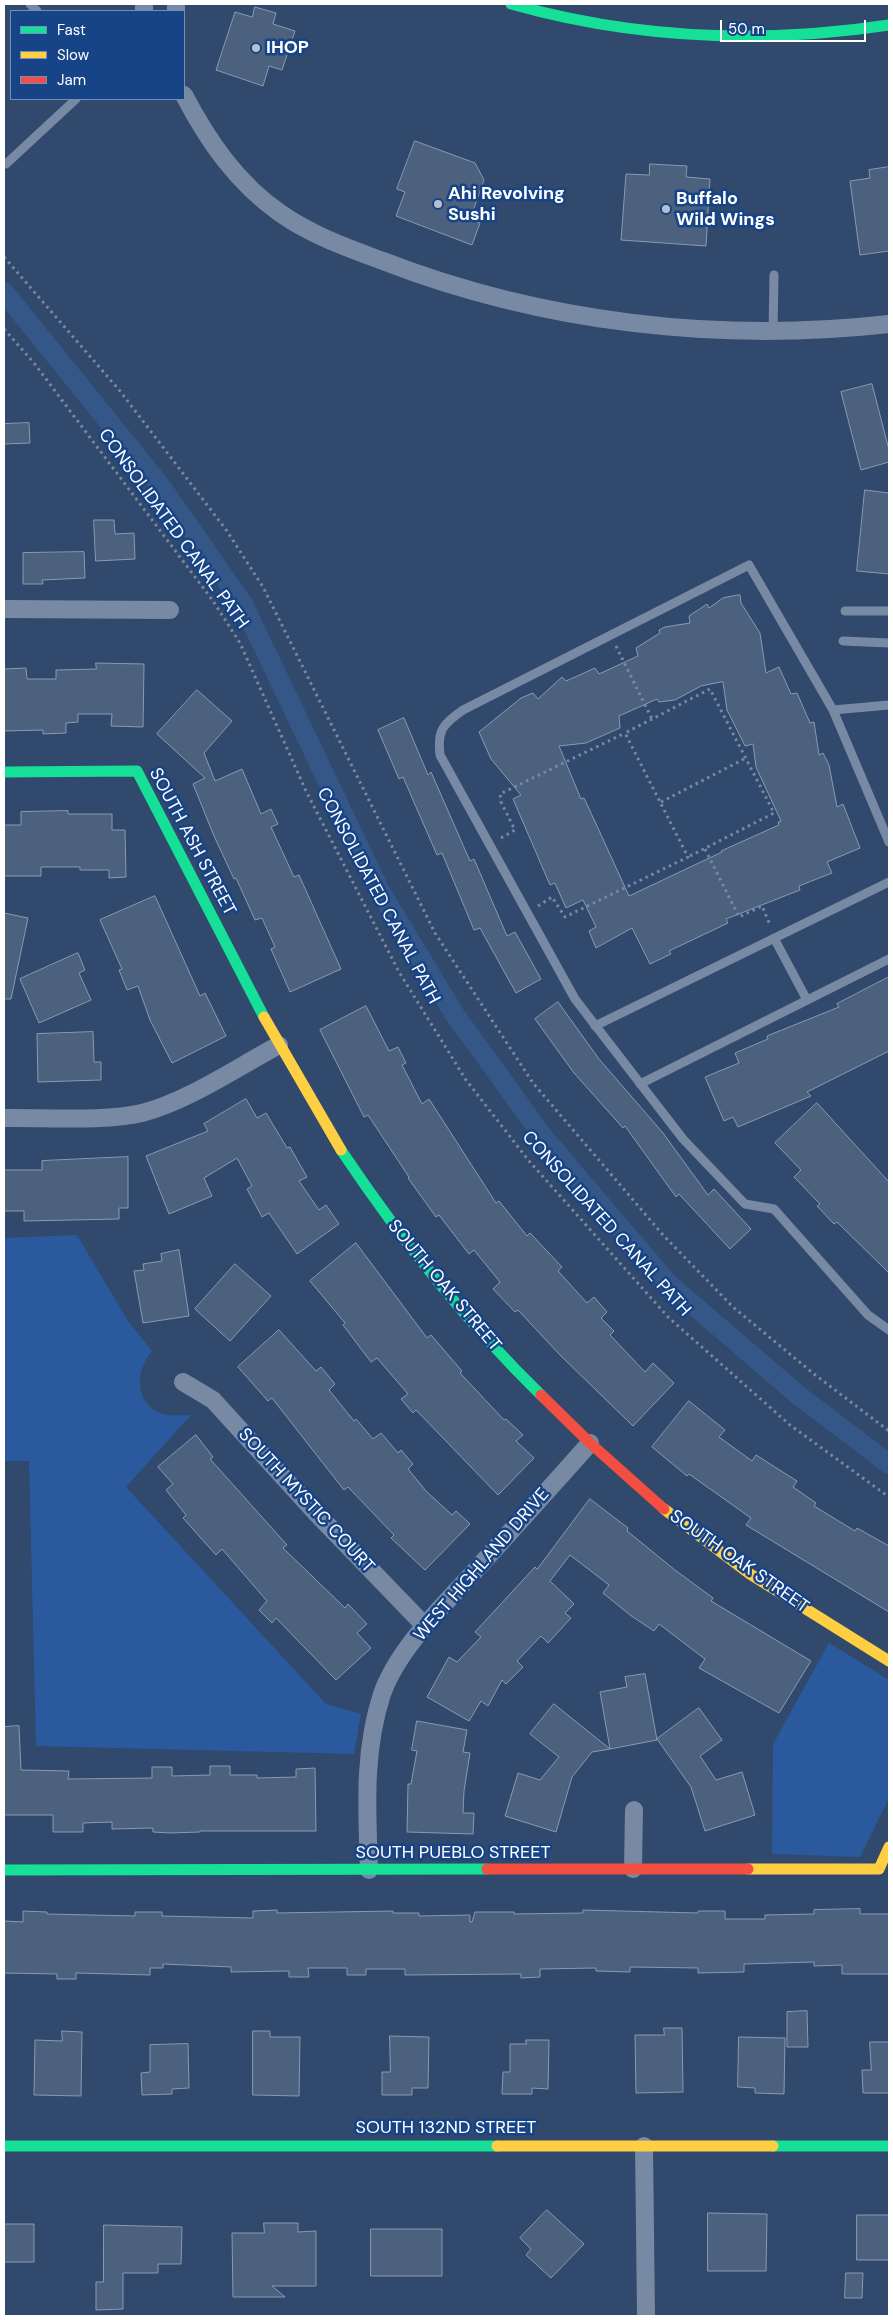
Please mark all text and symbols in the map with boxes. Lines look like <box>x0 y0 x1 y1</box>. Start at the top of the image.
legend <box>10 10 185 100</box>
scale bar <box>723 10 869 42</box>
text: 50 m <box>728 19 765 39</box>
text: Fast <box>57 20 86 40</box>
place label: IHOP <box>266 37 309 59</box>
marker: IHOP <box>250 42 262 54</box>
text: Slow <box>57 45 89 65</box>
text: Jam <box>57 70 86 90</box>
place label: Ahi Revolving Sushi <box>448 183 565 225</box>
place label: Buffalo Wild Wings <box>676 188 775 230</box>
marker: Ahi Revolving Sushi <box>432 198 444 210</box>
marker: Buffalo Wild Wings <box>660 203 672 215</box>
street label: CONSOLIDATED CANAL PATH <box>93 425 253 633</box>
street label: SOUTH ASH STREET <box>144 764 240 920</box>
street label: CONSOLIDATED CANAL PATH <box>312 784 444 1008</box>
street label: CONSOLIDATED CANAL PATH <box>517 1127 695 1321</box>
street label: SOUTH OAK STREET <box>383 1216 505 1356</box>
street label: SOUTH MYSTIC COURT <box>233 1424 379 1578</box>
street label: WEST HIGHLAND DRIVE <box>410 1484 554 1646</box>
street label: SOUTH OAK STREET <box>665 1506 813 1618</box>
street label: SOUTH PUEBLO STREET <box>356 1842 550 1864</box>
street label: SOUTH 132ND STREET <box>356 2117 536 2139</box>

